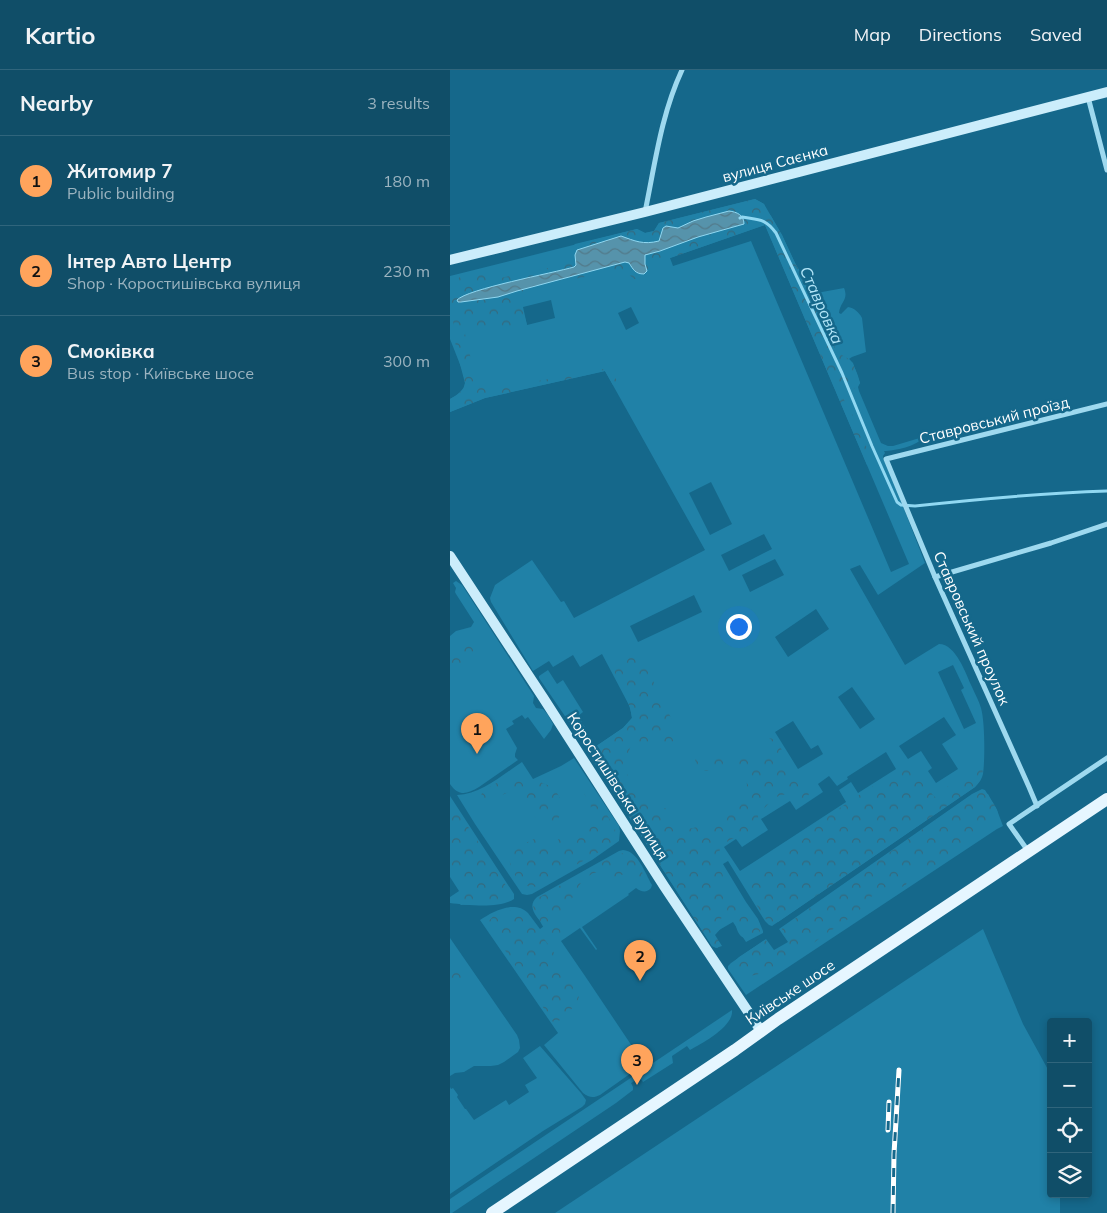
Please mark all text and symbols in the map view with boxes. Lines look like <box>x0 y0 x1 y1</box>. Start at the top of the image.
text: Kartio <box>25 20 96 50</box>
text: Map <box>854 23 891 46</box>
text: Directions <box>919 23 1002 46</box>
text: Saved <box>1030 23 1082 46</box>
text: Nearby <box>20 90 93 116</box>
text: 3 results <box>367 93 430 113</box>
street label: вулиця Саєнка <box>720 140 830 186</box>
text: Житомир 7 <box>67 159 173 183</box>
text: 1 <box>31 171 41 191</box>
text: 180 m <box>383 171 430 191</box>
text: Public building <box>67 183 175 203</box>
text: Інтер Авто Центр <box>67 249 232 273</box>
text: 2 <box>31 261 41 281</box>
text: 230 m <box>383 261 430 281</box>
water label: Ставровка <box>796 263 848 347</box>
text: Shop · Коростишівська вулиця <box>67 273 301 293</box>
text: Смоківка <box>67 339 155 363</box>
text: 3 <box>31 351 41 371</box>
text: 300 m <box>383 351 430 371</box>
text: Bus stop · Київське шосе <box>67 363 254 383</box>
street label: Ставровський проїзд <box>917 392 1071 448</box>
street label: Ставровський проулок <box>929 548 1015 709</box>
your location <box>726 614 752 640</box>
street label: Коростишівська вулиця <box>563 709 673 863</box>
pin: 1 <box>461 713 493 754</box>
pin: 2 <box>624 940 656 981</box>
street label: Київське шосе <box>742 955 838 1029</box>
map controls <box>1047 1018 1092 1198</box>
button: + <box>1047 1018 1092 1063</box>
pin: 3 <box>621 1044 653 1085</box>
button: − <box>1047 1063 1092 1108</box>
button: locate <box>1047 1108 1092 1153</box>
button: layers <box>1047 1153 1092 1198</box>

